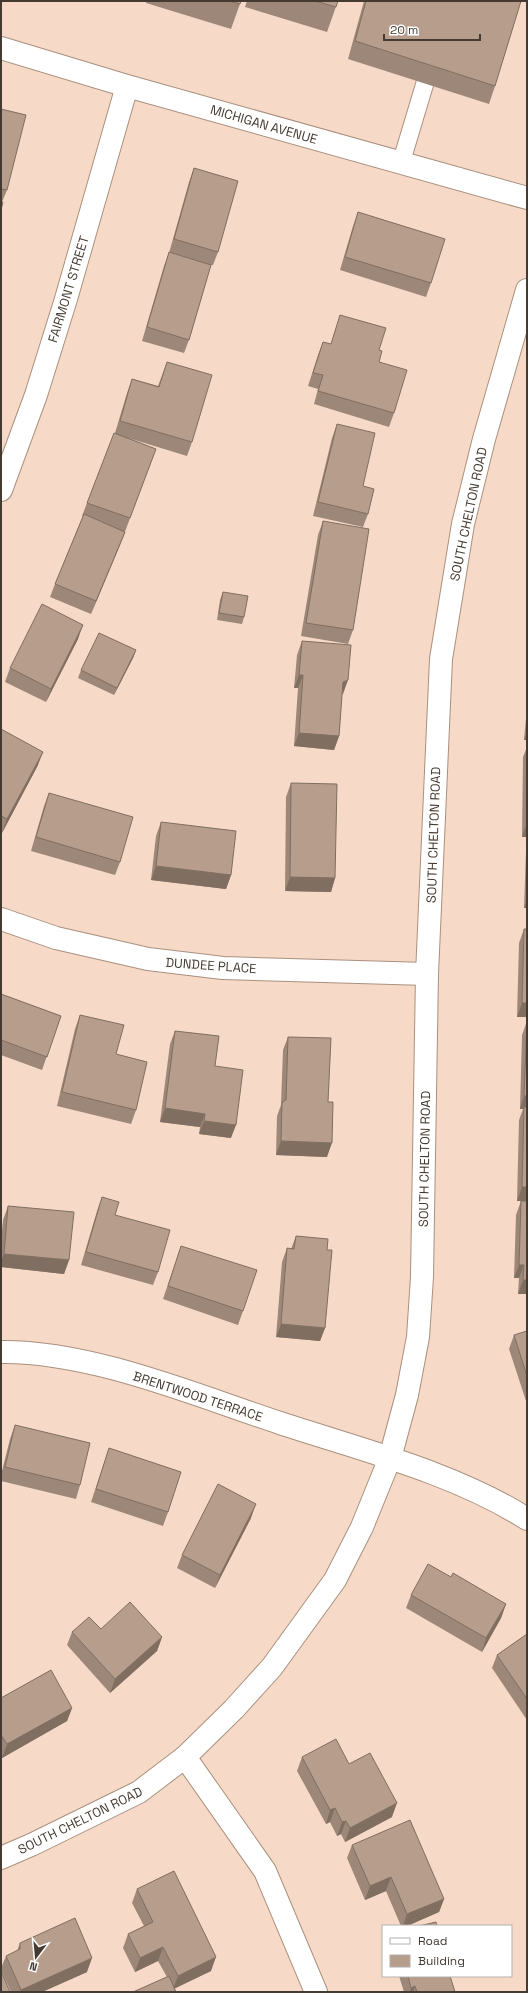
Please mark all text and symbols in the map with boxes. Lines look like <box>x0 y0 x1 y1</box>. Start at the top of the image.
scale bar <box>384 16 480 42</box>
text: 20 m <box>390 22 418 38</box>
street label: MICHIGAN AVENUE <box>208 101 319 148</box>
street label: FAIRMONT STREET <box>44 233 93 345</box>
street label: SOUTH CHELTON ROAD <box>446 446 491 583</box>
street label: SOUTH CHELTON ROAD <box>423 767 444 904</box>
street label: DUNDEE PLACE <box>165 954 257 977</box>
street label: SOUTH CHELTON ROAD <box>415 1091 434 1227</box>
street label: BRENTWOOD TERRACE <box>131 1367 265 1425</box>
street label: SOUTH CHELTON ROAD <box>15 1783 145 1858</box>
legend <box>382 1925 512 1977</box>
text: Road <box>418 1933 447 1949</box>
north arrow <box>16 1937 56 1977</box>
text: Building <box>418 1953 465 1969</box>
text: N <box>28 1959 39 1974</box>

